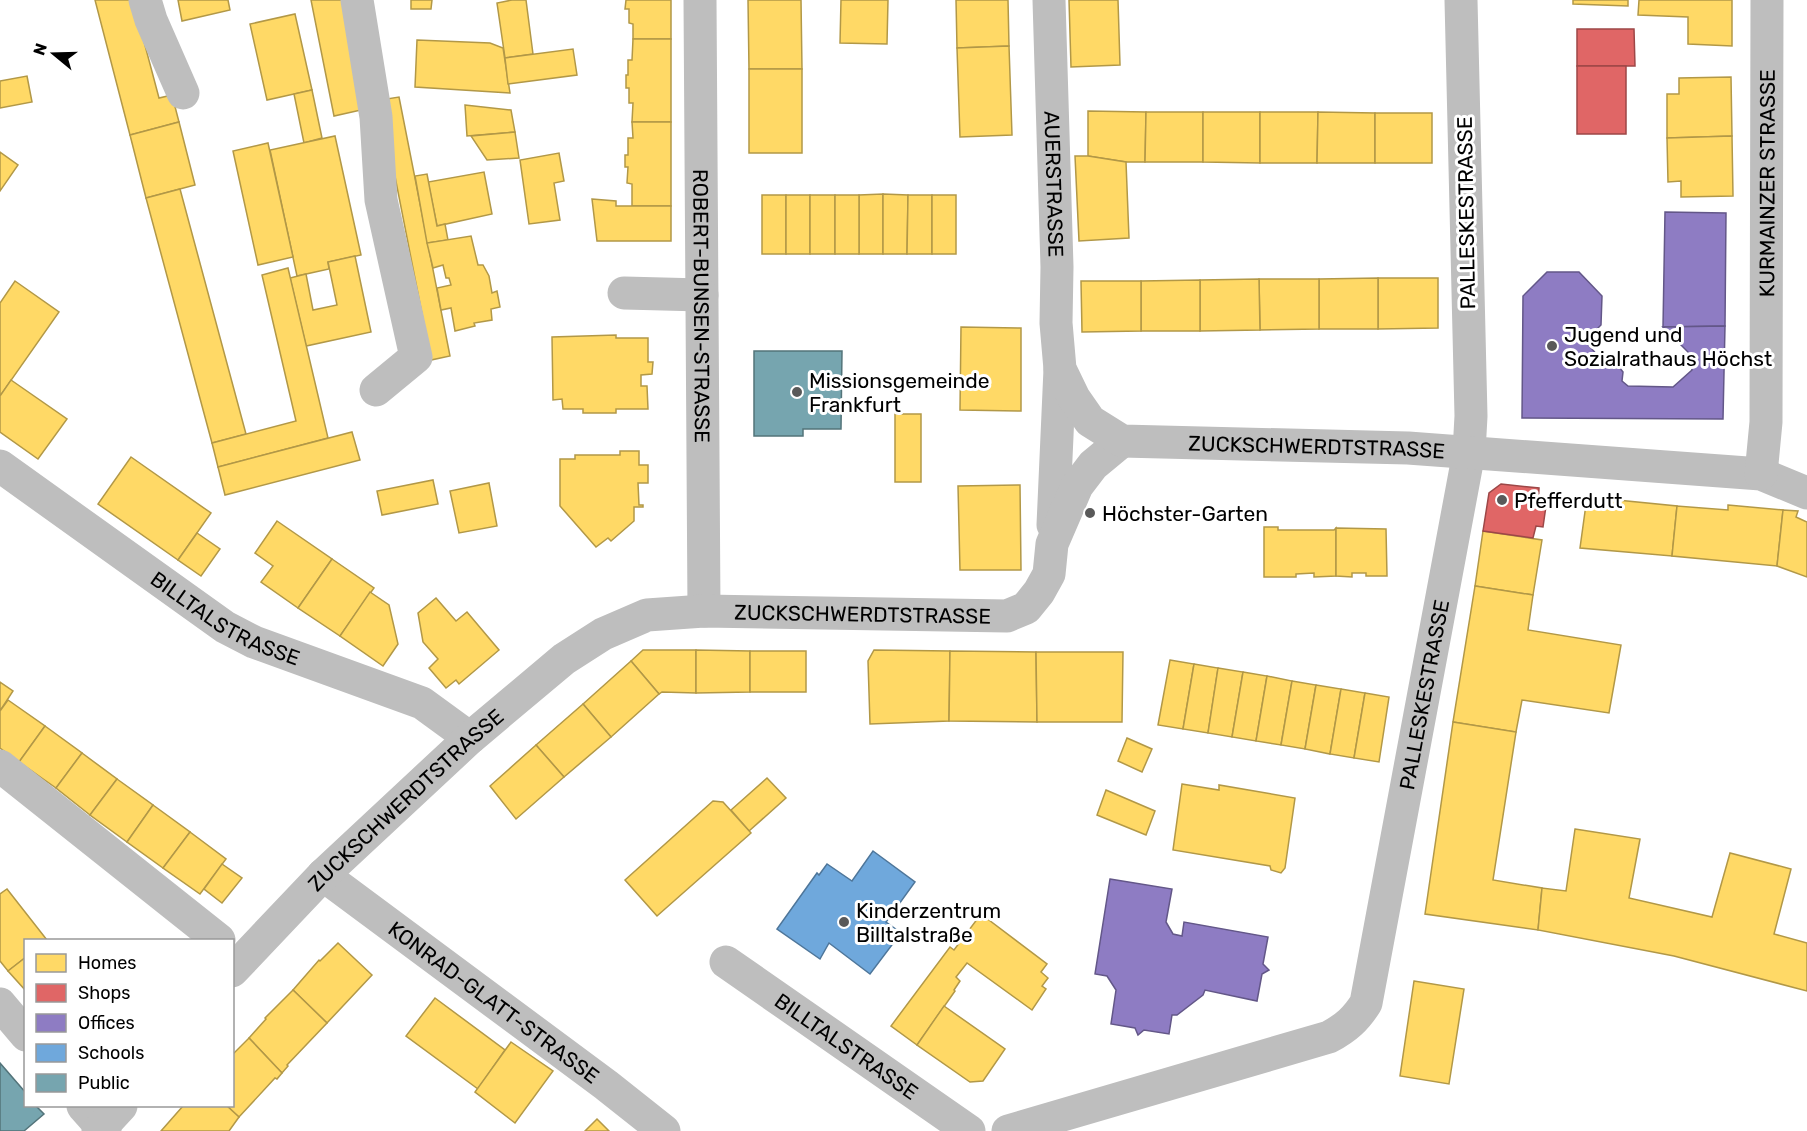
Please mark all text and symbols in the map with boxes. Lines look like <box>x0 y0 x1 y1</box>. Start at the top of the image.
north arrow <box>24 24 84 84</box>
text: N <box>29 41 51 58</box>
street label: KURMAINZER STRASSE <box>1754 69 1779 297</box>
street label: AUERSTRASSE <box>1040 110 1069 258</box>
street label: PALLESKESTRASSE <box>1452 116 1480 310</box>
street label: ROBERT-BUNSEN-STRASSE <box>689 169 715 443</box>
place label: Jugend und Sozialrathaus Höchst <box>1564 322 1772 371</box>
marker: Jugend und Sozialrathaus Höchst <box>1545 339 1559 353</box>
place label: Missionsgemeinde Frankfurt <box>809 368 990 417</box>
marker: Missionsgemeinde Frankfurt <box>790 385 804 399</box>
street label: ZUCKSCHWERDTSTRASSE <box>1188 430 1446 463</box>
place label: Pfefferdutt <box>1514 488 1622 513</box>
marker: Pfefferdutt <box>1495 493 1509 507</box>
place label: Höchster-Garten <box>1102 501 1268 526</box>
marker: Höchster-Garten <box>1083 506 1097 520</box>
street label: BILLTALSTRASSE <box>146 566 304 670</box>
street label: PALLESKESTRASSE <box>1394 598 1454 792</box>
street label: ZUCKSCHWERDTSTRASSE <box>734 599 991 628</box>
street label: ZUCKSCHWERDTSTRASSE <box>302 703 508 896</box>
place label: Kinderzentrum Billtalstraße <box>856 898 1001 947</box>
marker: Kinderzentrum Billtalstraße <box>837 915 851 929</box>
street label: KONRAD-GLATT-STRASSE <box>384 916 604 1088</box>
legend <box>24 939 234 1107</box>
text: Homes <box>78 952 136 974</box>
text: Shops <box>78 982 130 1004</box>
street label: BILLTALSTRASSE <box>770 987 923 1104</box>
text: Offices <box>78 1012 135 1034</box>
text: Schools <box>78 1042 144 1064</box>
text: Public <box>78 1072 130 1094</box>

